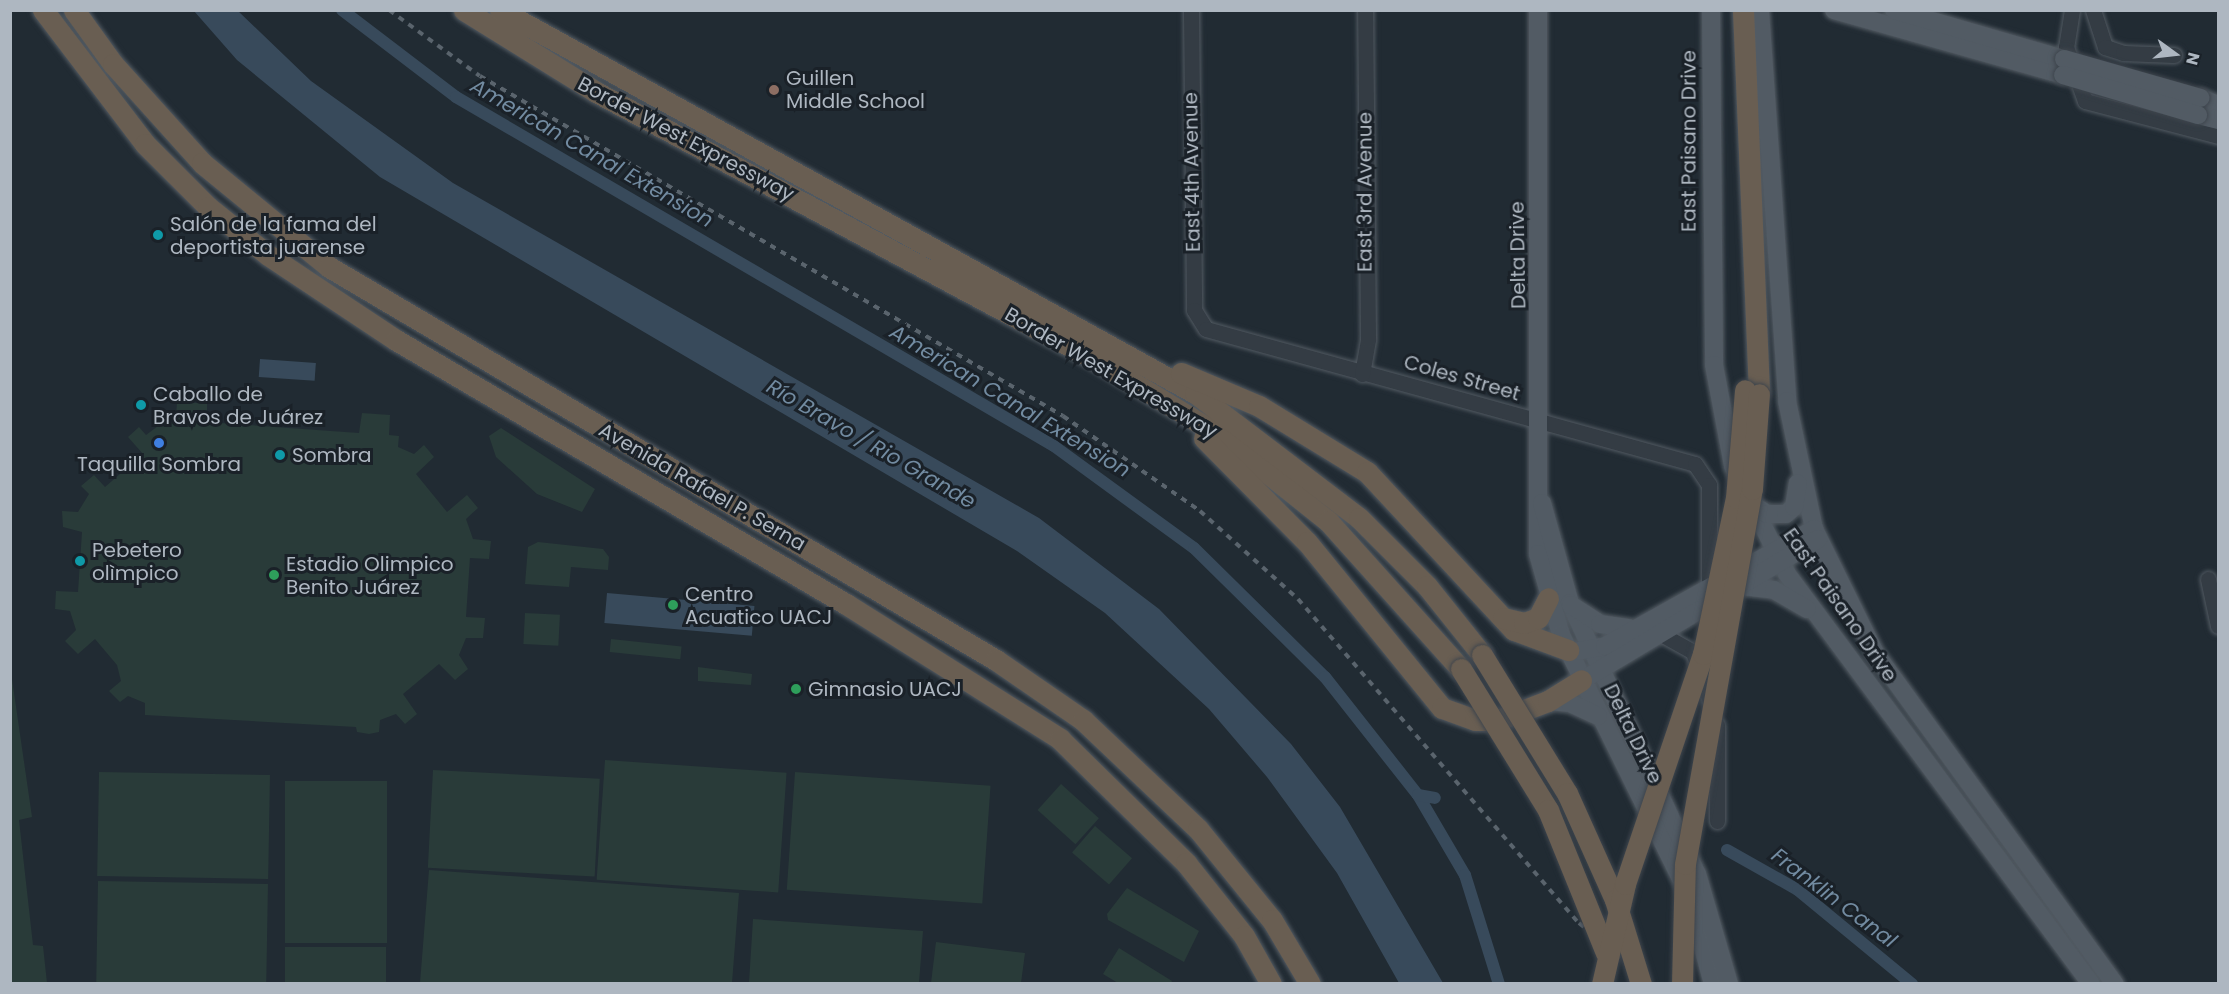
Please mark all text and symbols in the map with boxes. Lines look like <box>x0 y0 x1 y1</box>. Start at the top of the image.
north arrow <box>2145 24 2205 84</box>
street label: East Paisano Drive <box>1677 50 1701 232</box>
text: N <box>2180 50 2206 68</box>
place label: Guillen Middle School <box>786 66 925 113</box>
street label: Border West Expressway <box>574 72 798 206</box>
water label: American Canal Extension <box>466 73 718 233</box>
marker: Guillen Middle School <box>767 83 781 97</box>
street label: East 4th Avenue <box>1179 92 1205 252</box>
street label: East 3rd Avenue <box>1353 112 1377 272</box>
street label: Delta Drive <box>1505 201 1531 309</box>
place label: Salón de la fama del deportista juarense <box>170 212 377 259</box>
marker: Salón de la fama del deportista juarense <box>151 228 165 242</box>
street label: Border West Expressway <box>1000 302 1222 444</box>
water label: American Canal Extension <box>885 319 1135 483</box>
street label: Coles Street <box>1401 350 1523 406</box>
water label: Río Bravo / Rio Grande <box>762 374 980 514</box>
place label: Caballo de Bravos de Juárez <box>153 382 323 429</box>
marker: Caballo de Bravos de Juárez <box>134 398 148 412</box>
street label: Avenida Rafael P. Serna <box>594 418 810 556</box>
marker: Taquilla Sombra <box>152 436 166 450</box>
place label: Sombra <box>292 443 372 467</box>
marker: Sombra <box>273 448 287 462</box>
place label: Taquilla Sombra <box>77 452 241 476</box>
street label: East Paisano Drive <box>1778 524 1902 686</box>
place label: Pebetero olìmpico <box>92 538 182 585</box>
place label: Estadio Olimpico Benito Juárez <box>286 552 454 599</box>
marker: Pebetero olìmpico <box>73 554 87 568</box>
marker: Estadio Olimpico Benito Juárez <box>267 568 281 582</box>
place label: Centro Acuatico UACJ <box>685 582 832 629</box>
marker: Centro Acuatico UACJ <box>666 598 680 612</box>
place label: Gimnasio UACJ <box>808 677 962 701</box>
street label: Delta Drive <box>1599 680 1667 788</box>
marker: Gimnasio UACJ <box>789 682 803 696</box>
water label: Franklin Canal <box>1766 843 1902 953</box>

